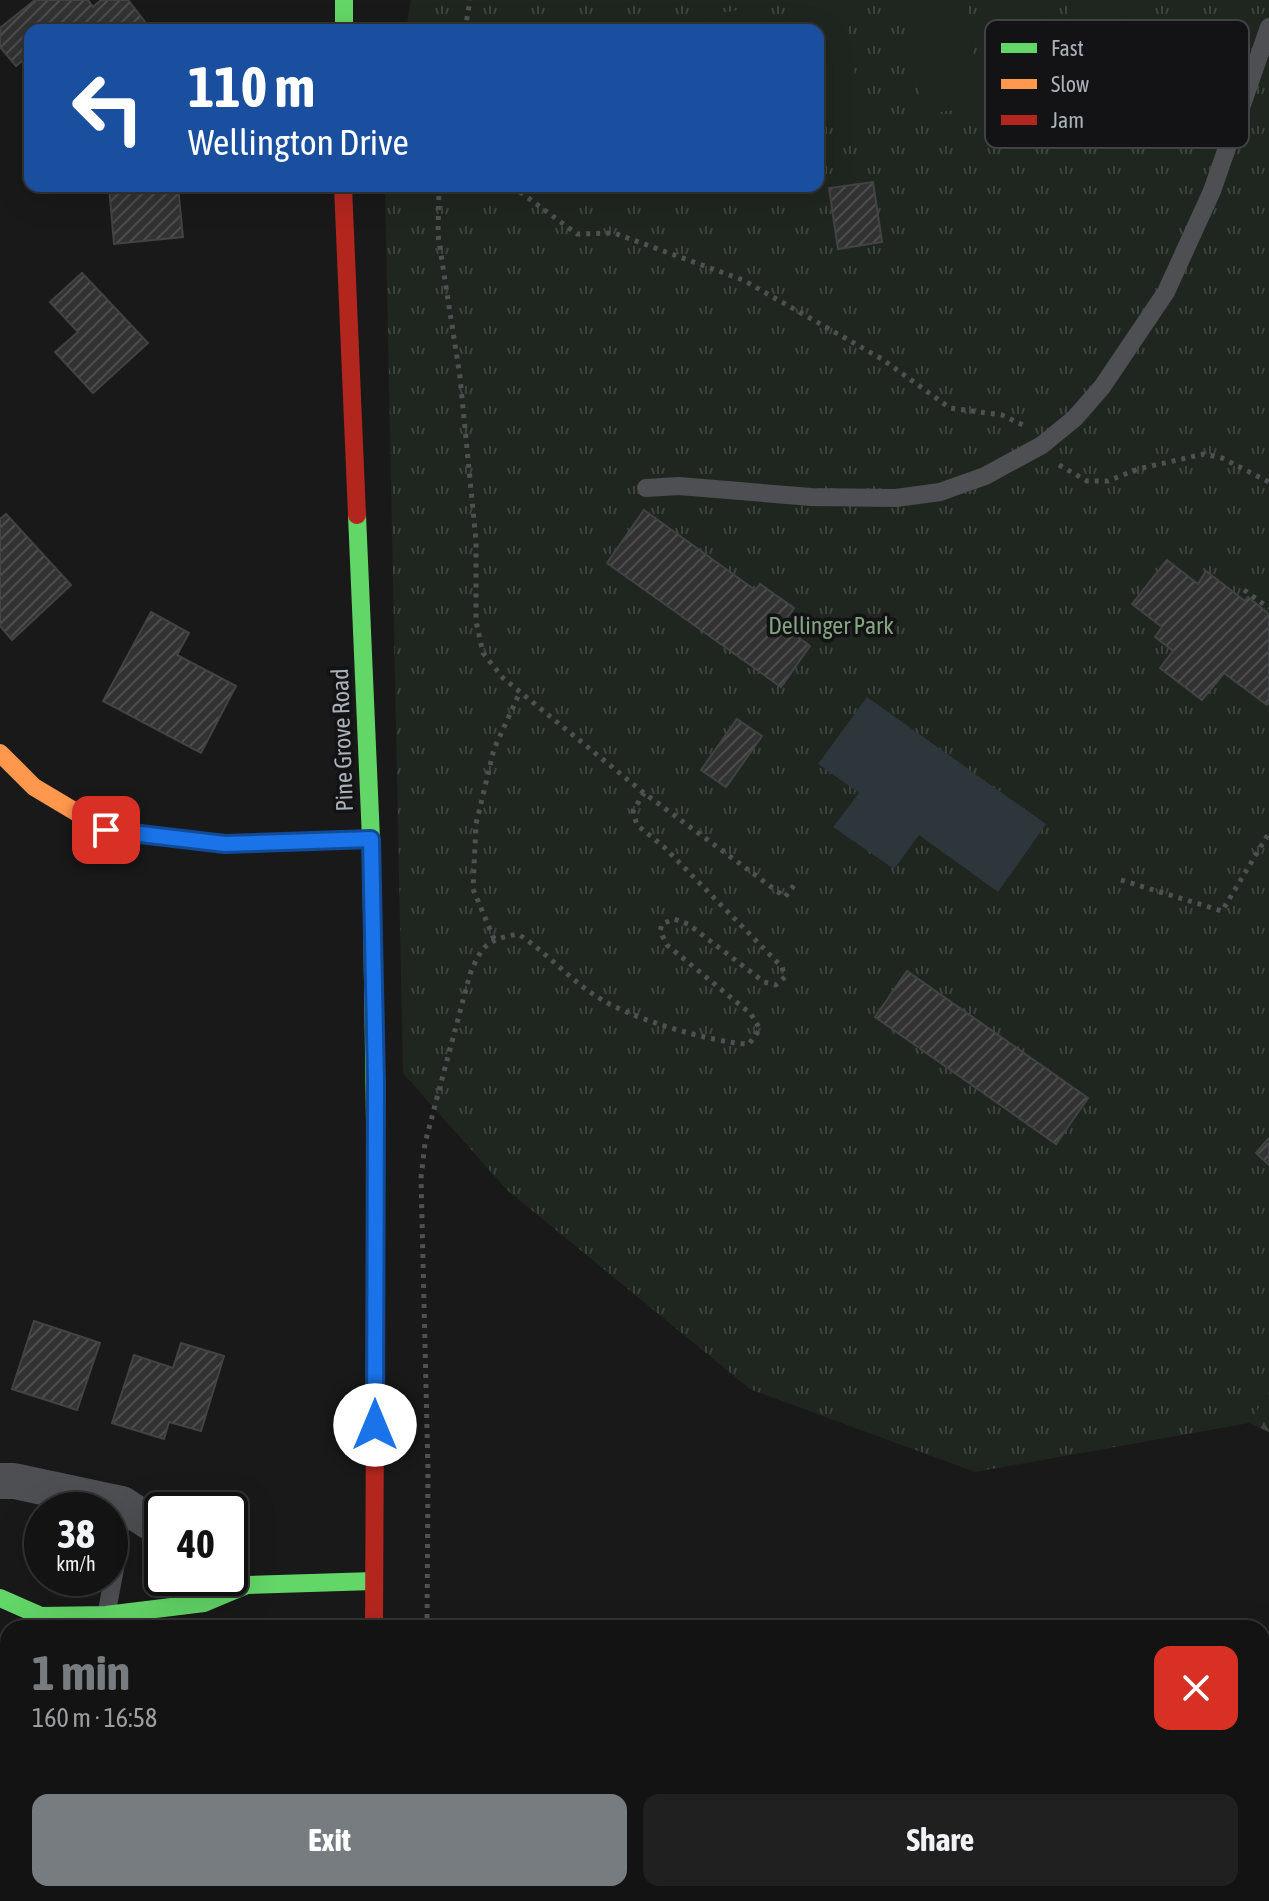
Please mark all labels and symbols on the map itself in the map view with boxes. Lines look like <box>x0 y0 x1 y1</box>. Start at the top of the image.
legend <box>985 20 1249 148</box>
text: Fast <box>1051 35 1084 61</box>
text: Slow <box>1051 71 1089 97</box>
text: Jam <box>1051 107 1084 133</box>
park label: Dellinger Park <box>768 612 894 639</box>
street label: Pine Grove Road <box>326 668 358 812</box>
pin <box>72 796 140 864</box>
position arrow <box>333 1383 417 1467</box>
speed limit sign: 40 <box>144 1492 248 1596</box>

